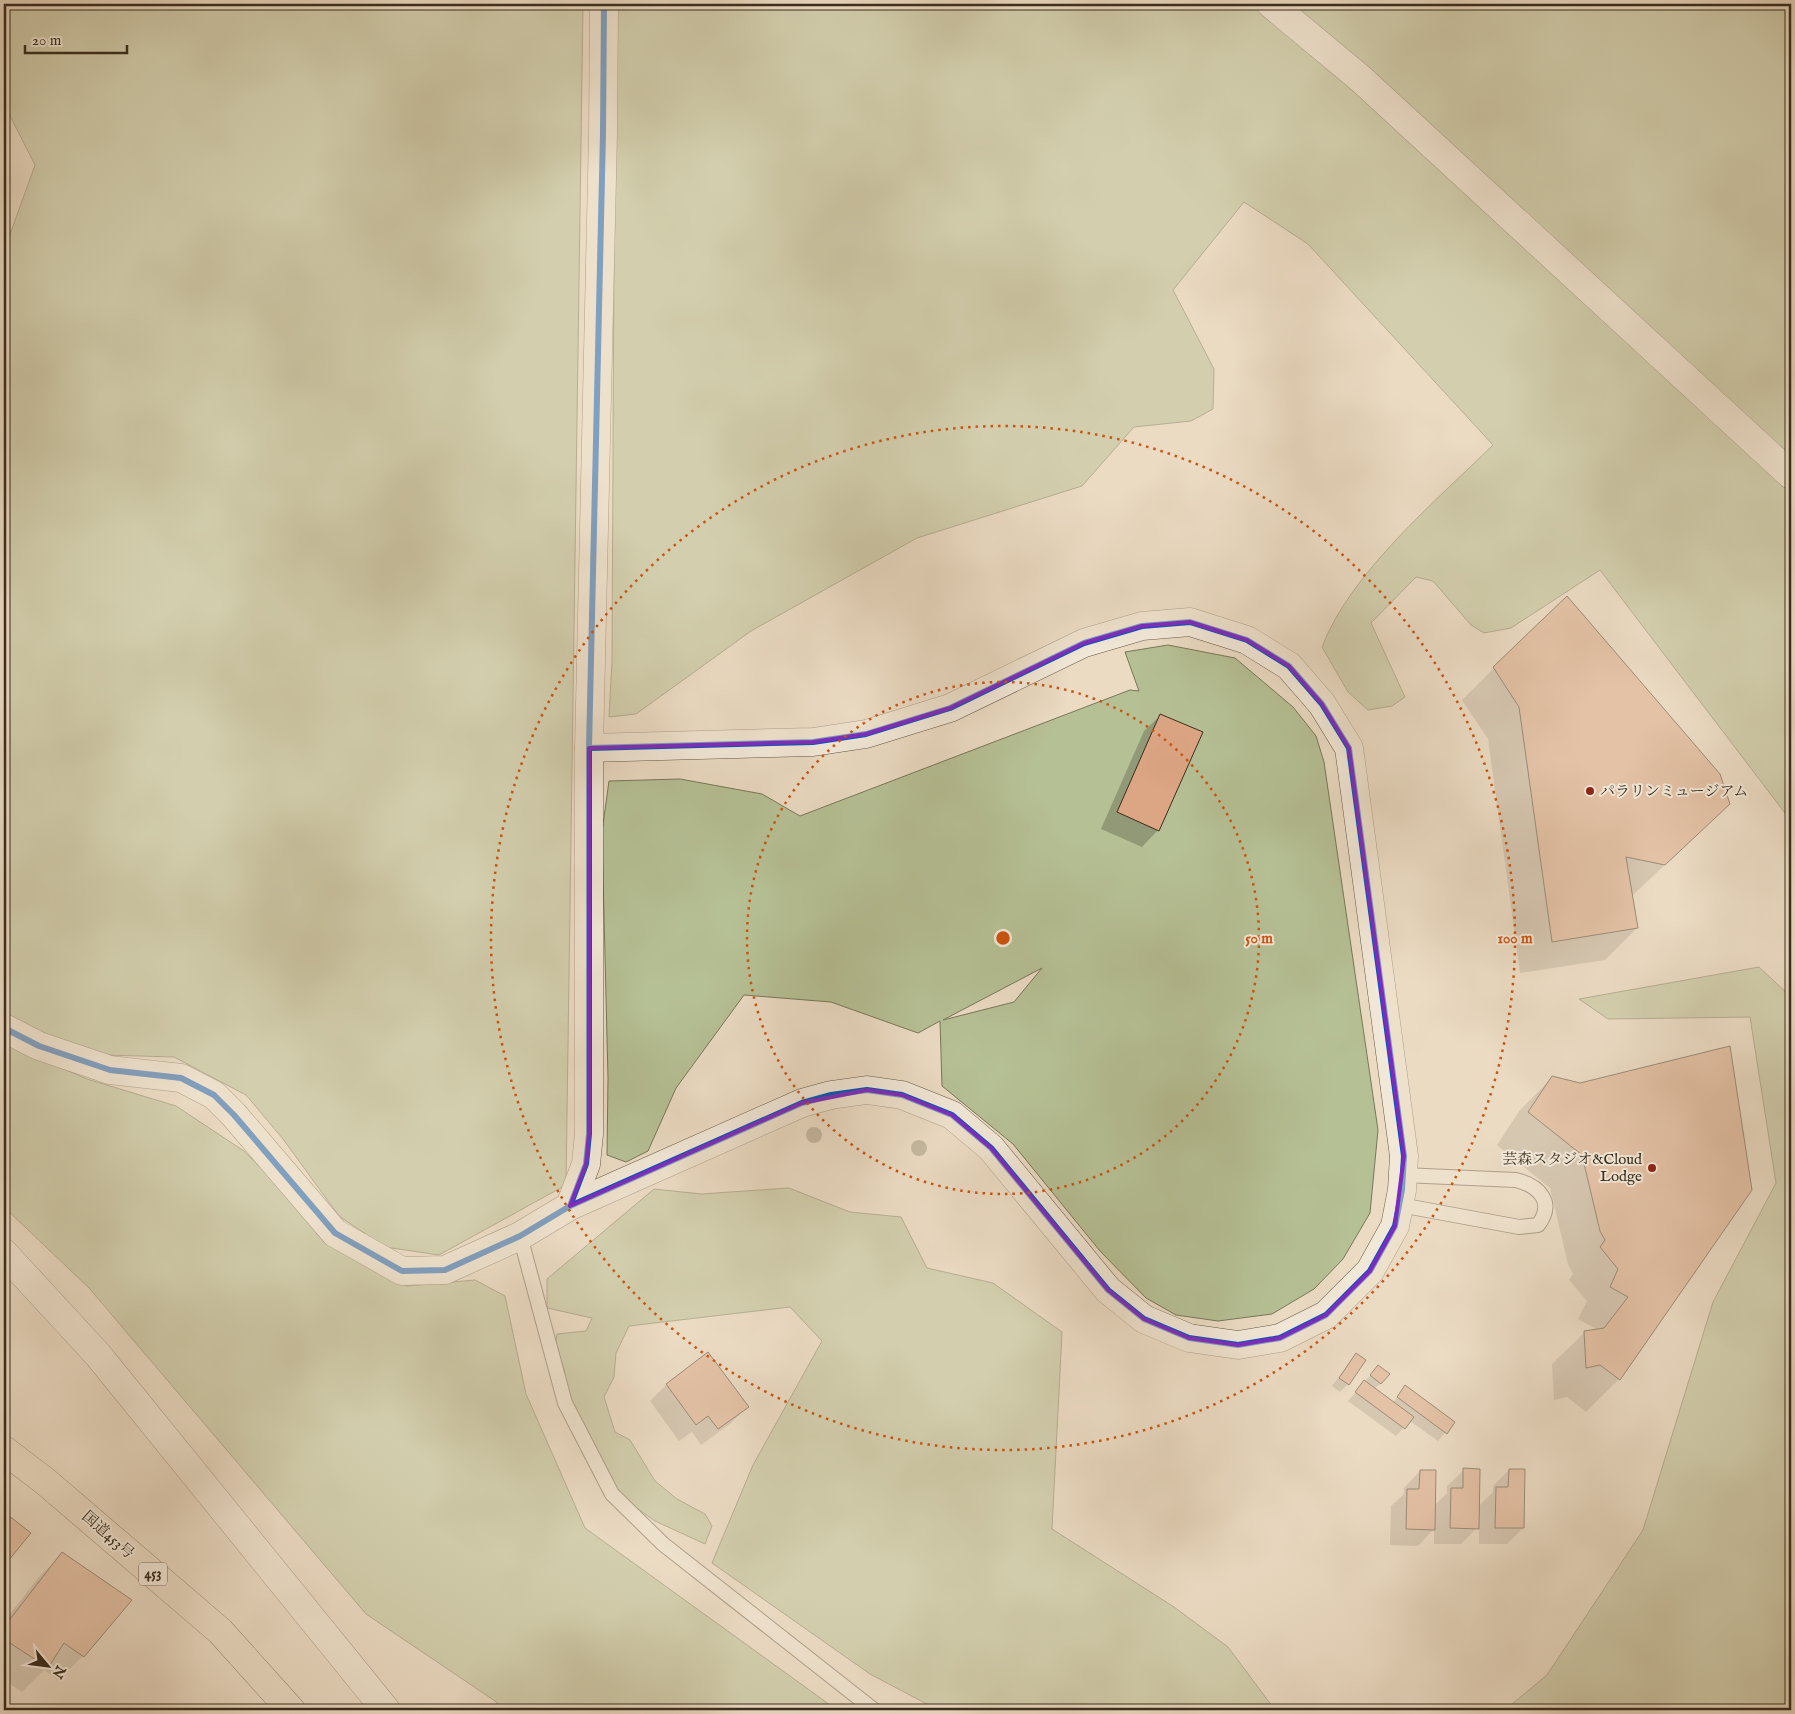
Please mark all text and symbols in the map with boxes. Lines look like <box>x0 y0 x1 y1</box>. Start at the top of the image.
scale bar <box>25 22 128 54</box>
text: 20 m <box>32 31 62 50</box>
place label: パラリンミュージアム <box>1600 782 1748 801</box>
marker: パラリンミュージアム <box>1584 785 1596 797</box>
centre of rings <box>994 929 1012 947</box>
text: 50 m <box>1245 929 1273 948</box>
text: 100 m <box>1497 929 1533 948</box>
place label: 芸森スタジオ&Cloud Lodge <box>1502 1150 1643 1186</box>
marker: 芸森スタジオ&Cloud Lodge <box>1646 1162 1658 1174</box>
street label: 国道453号 <box>78 1507 138 1563</box>
road number: 453 <box>139 1562 167 1586</box>
north arrow <box>22 1642 72 1692</box>
text: N <box>48 1661 70 1681</box>

